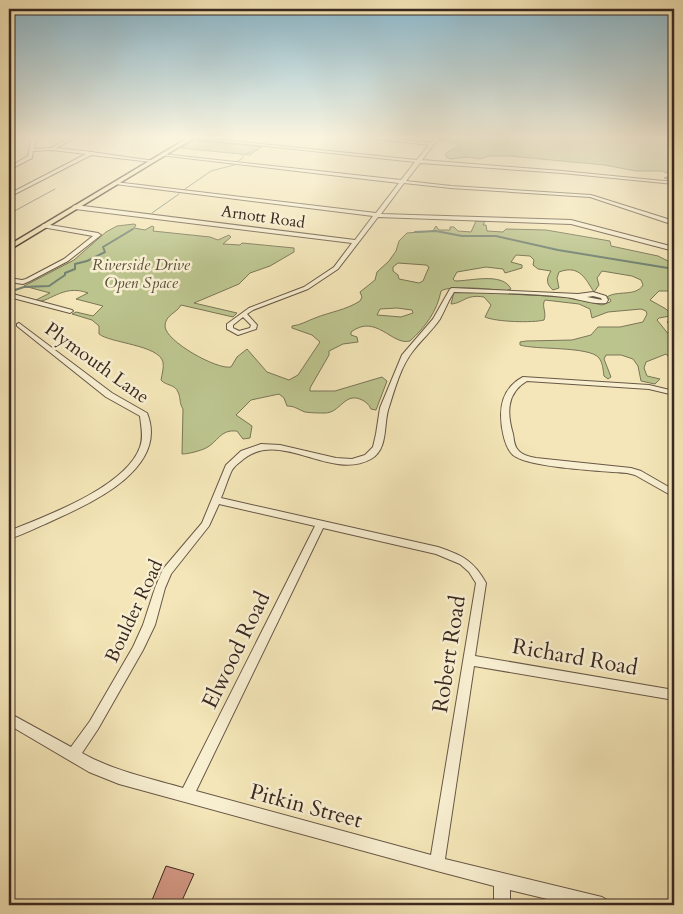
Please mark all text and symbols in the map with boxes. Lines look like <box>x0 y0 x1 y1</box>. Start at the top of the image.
street label: Arnott Road <box>220 200 307 234</box>
park label: Riverside Drive Open Space <box>92 254 191 294</box>
street label: Plymouth Lane <box>39 316 155 410</box>
street label: Boulder Road <box>99 555 169 667</box>
street label: Elwood Road <box>195 586 277 713</box>
street label: Robert Road <box>425 593 473 715</box>
street label: Richard Road <box>510 631 640 683</box>
street label: Pitkin Street <box>246 777 366 835</box>

